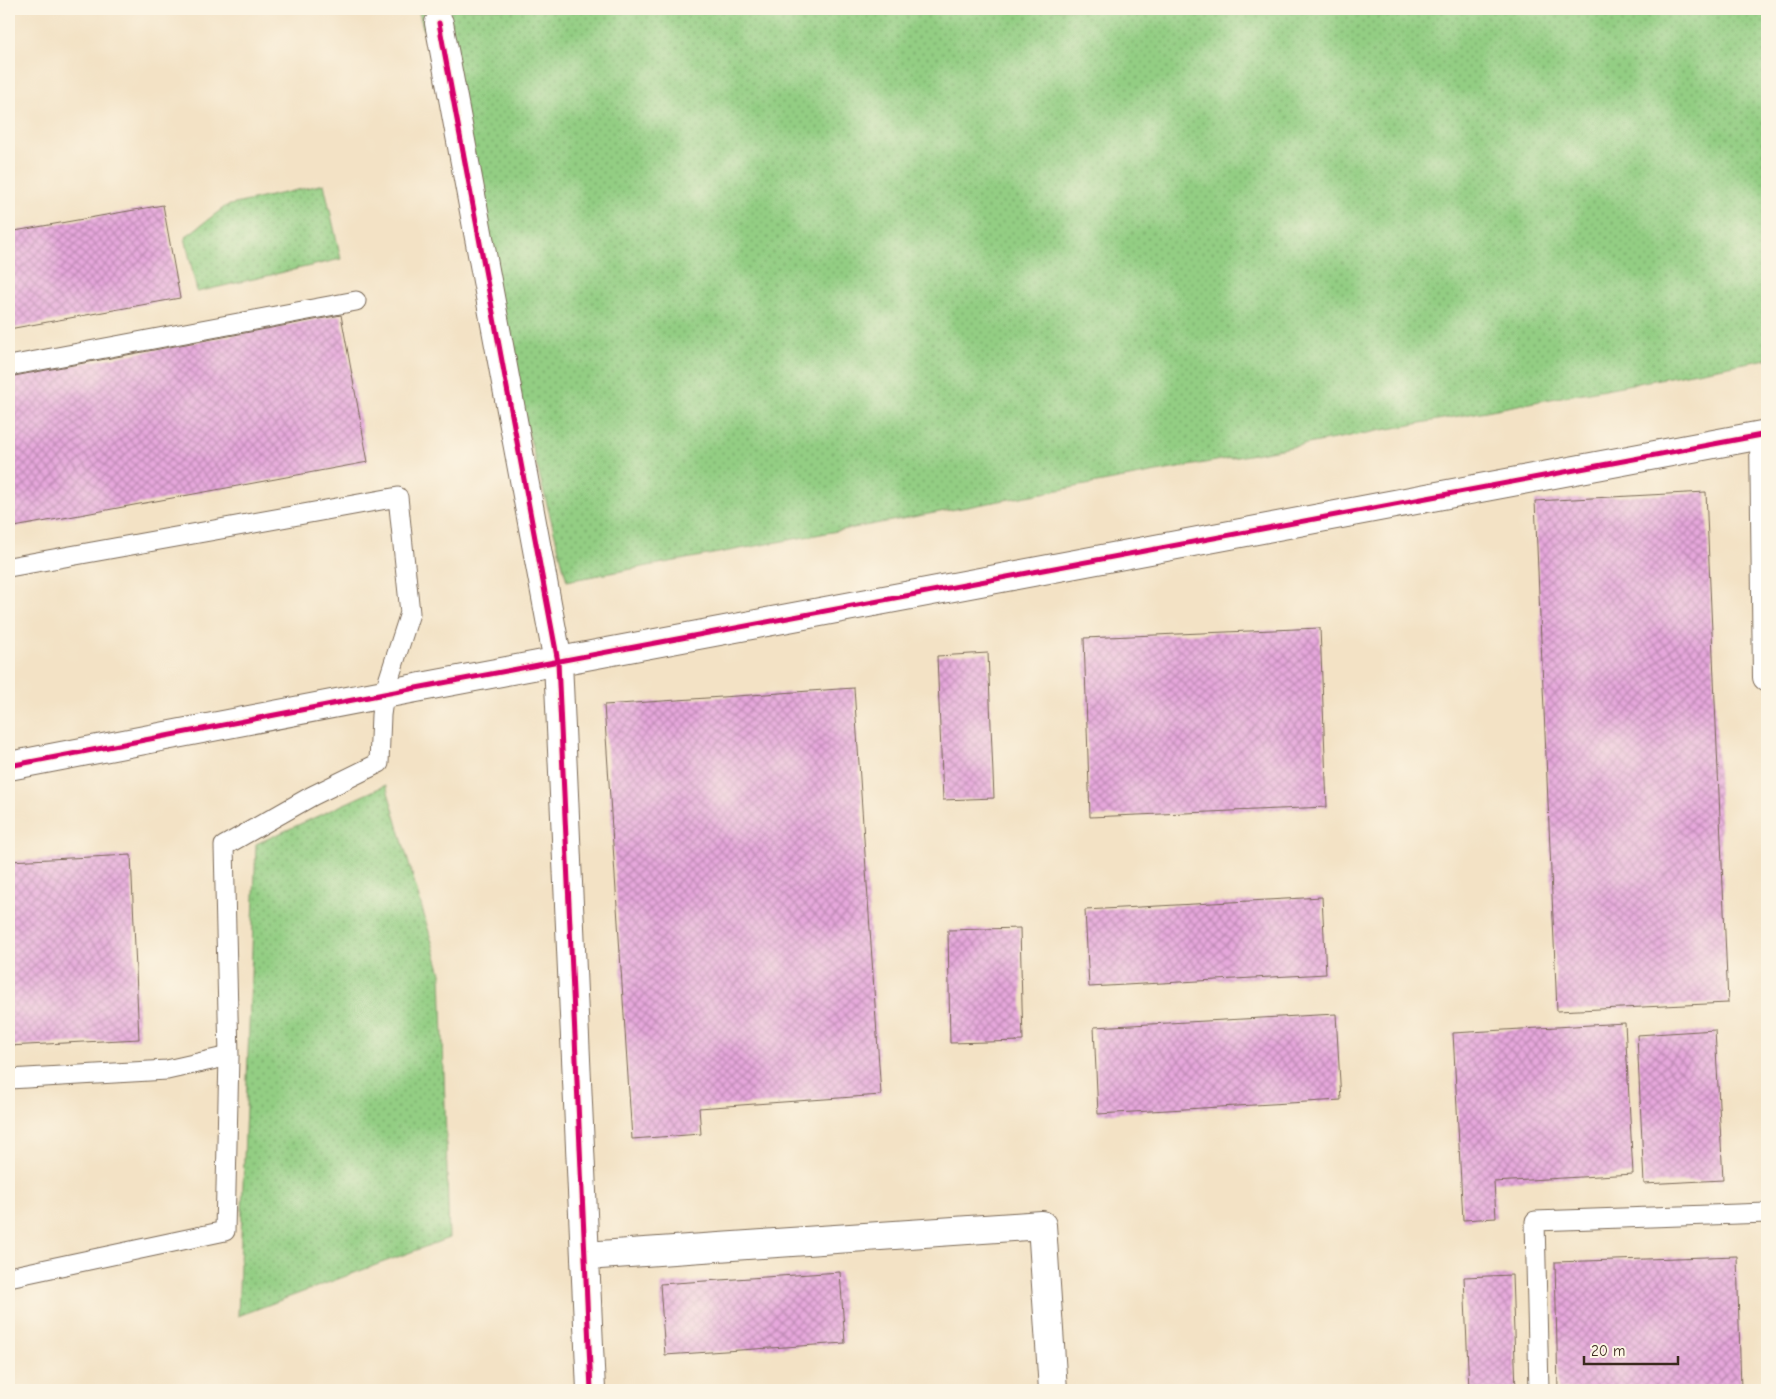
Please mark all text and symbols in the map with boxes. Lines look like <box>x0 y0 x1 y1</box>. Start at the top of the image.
scale bar <box>1584 1334 1677 1366</box>
text: 20 m <box>1591 1342 1625 1360</box>

